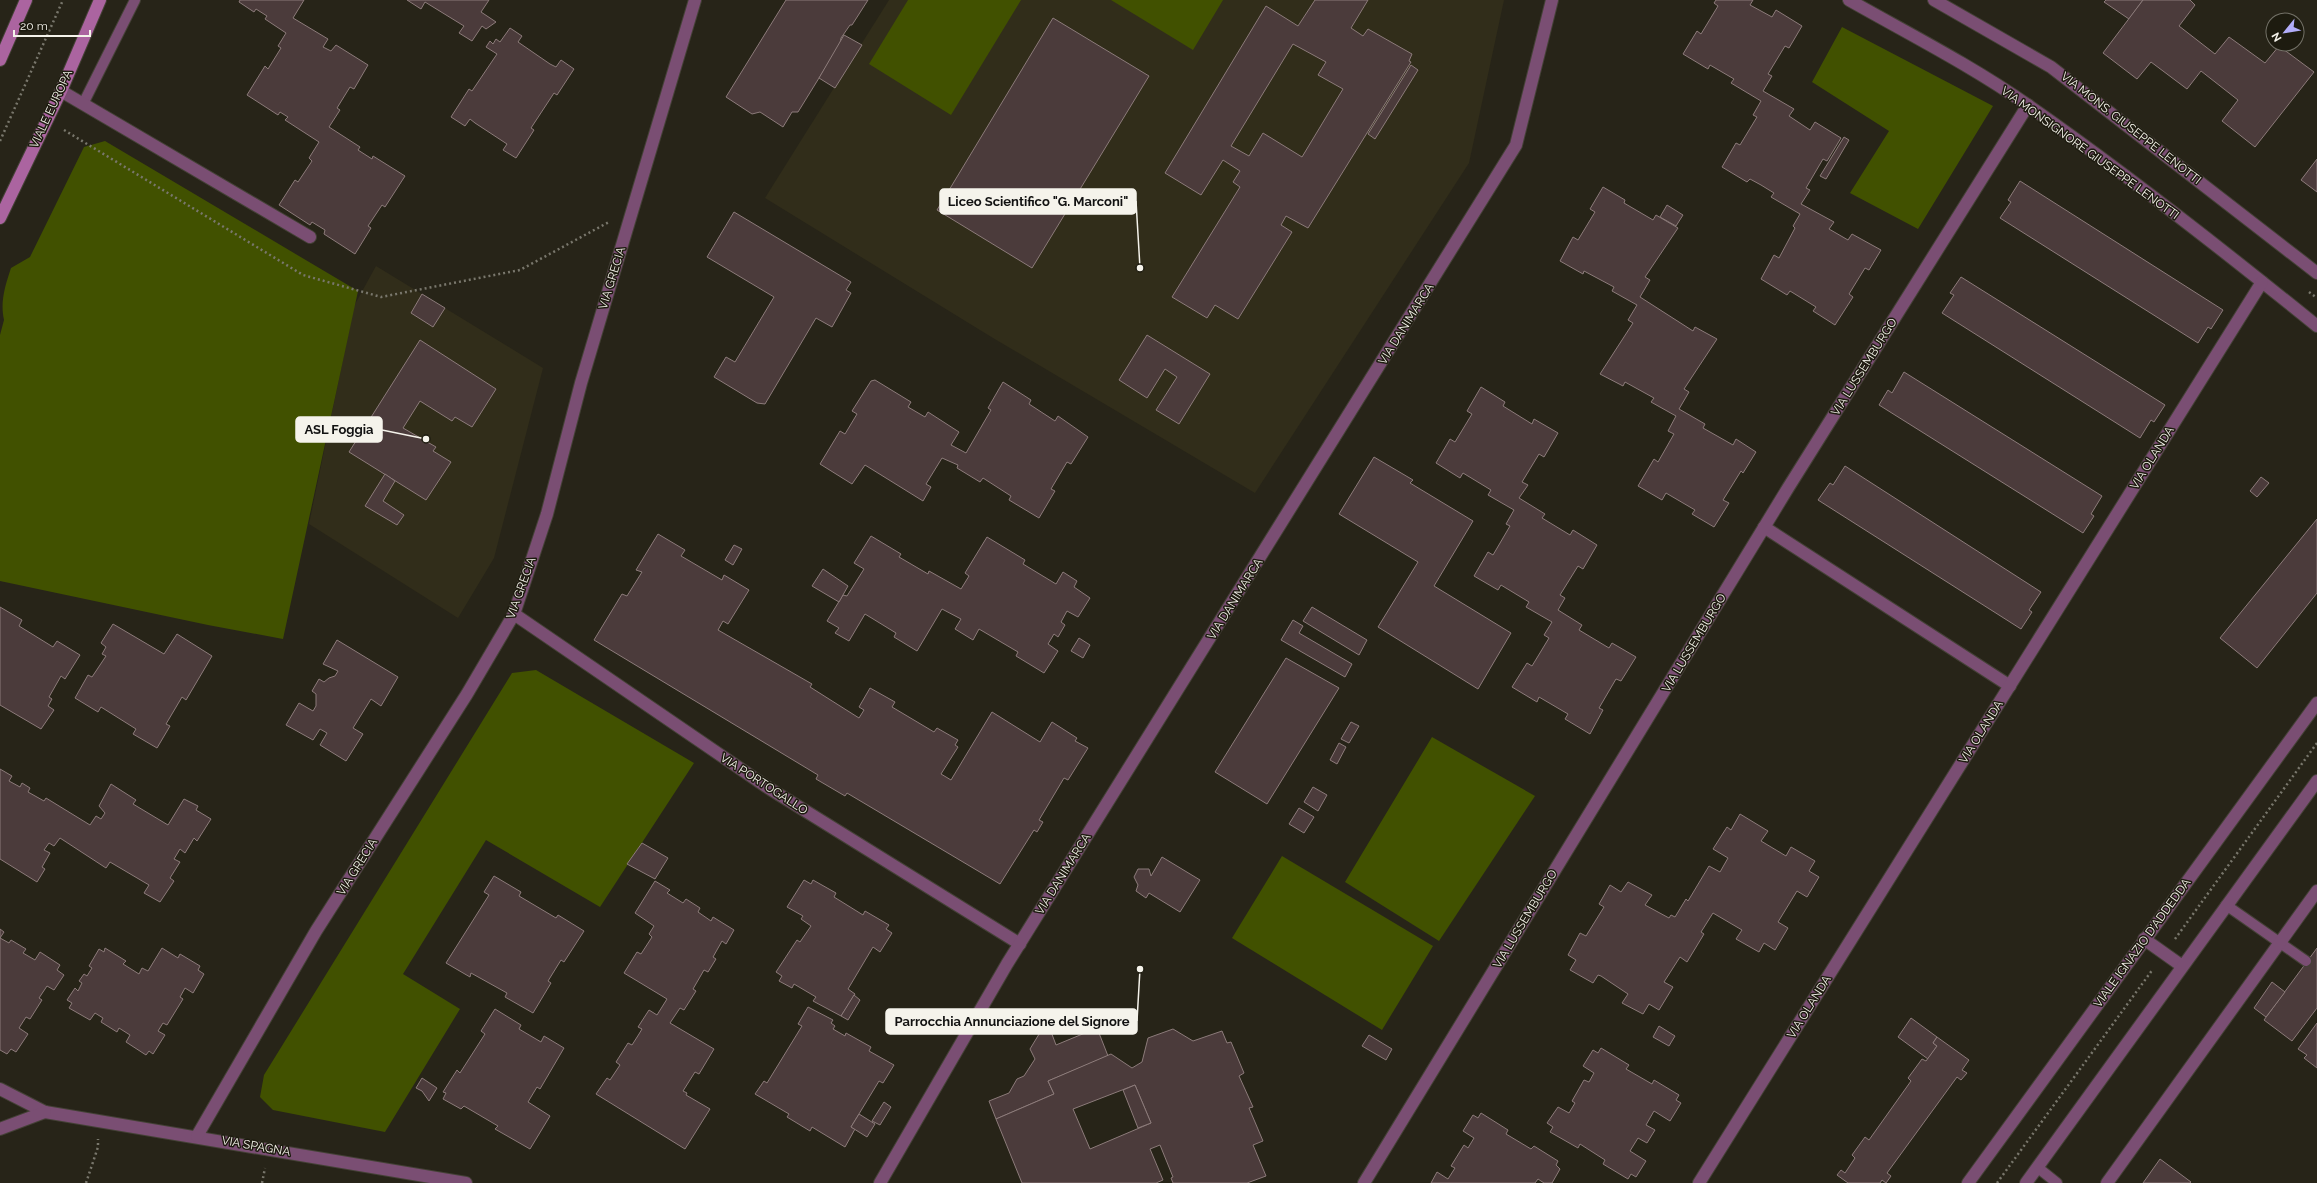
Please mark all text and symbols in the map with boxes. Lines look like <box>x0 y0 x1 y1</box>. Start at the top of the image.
scale bar <box>14 12 90 38</box>
north arrow <box>2265 12 2305 52</box>
text: 20 m <box>20 19 48 33</box>
text: N <box>2269 30 2285 44</box>
street label: VIALE EUROPA <box>27 68 75 150</box>
street label: VIA MONS. GIUSEPPE LENOTTI <box>2058 69 2204 187</box>
street label: VIA MONSIGNORE GIUSEPPE LENOTTI <box>1998 84 2182 222</box>
callout: Liceo Scientifico "G. Marconi" <box>940 189 1136 214</box>
text: Liceo Scientifico "G. Marconi" <box>948 194 1128 209</box>
street label: VIA GRECIA <box>596 245 628 311</box>
street label: VIA DANIMARCA <box>1375 281 1437 367</box>
street label: VIA LUSSEMBURGO <box>1828 316 1900 418</box>
callout: ASL Foggia <box>296 417 382 442</box>
text: ASL Foggia <box>304 422 374 437</box>
street label: VIA OLANDA <box>2127 424 2177 492</box>
street label: VIA GRECIA <box>503 555 539 621</box>
street label: VIA DANIMARCA <box>1204 556 1266 642</box>
street label: VIA LUSSEMBURGO <box>1659 591 1729 695</box>
street label: VIA OLANDA <box>1956 698 2006 766</box>
street label: VIA PORTOGALLO <box>718 750 810 818</box>
street label: VIA DANIMARCA <box>1032 831 1094 917</box>
street label: VIA GRECIA <box>334 836 380 898</box>
street label: VIA LUSSEMBURGO <box>1490 867 1560 971</box>
street label: VIALE IGNAZIO D'ADDEDDA <box>2091 876 2193 1010</box>
street label: VIA OLANDA <box>1784 973 1834 1041</box>
callout: Parrocchia Annunciazione del Signore <box>886 1009 1137 1034</box>
text: Parrocchia Annunciazione del Signore <box>894 1014 1130 1029</box>
street label: VIA SPAGNA <box>220 1133 292 1159</box>

